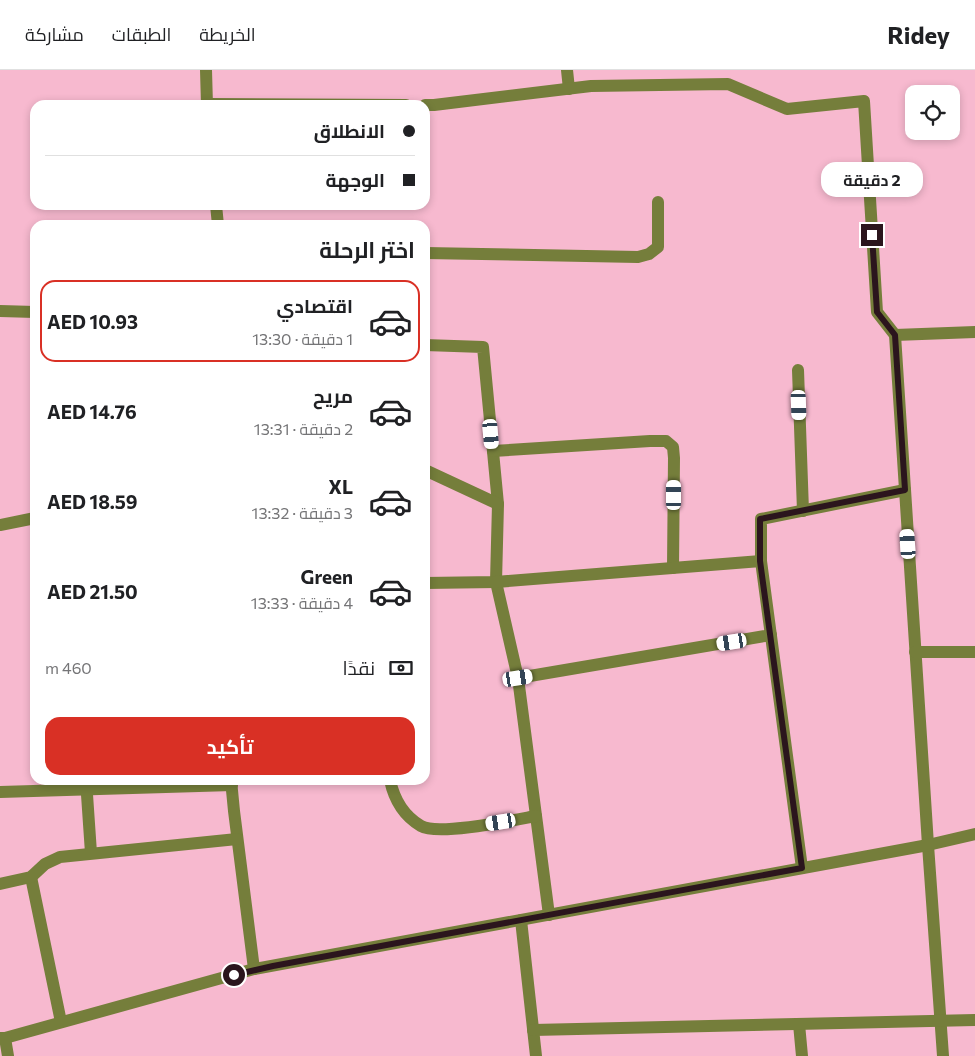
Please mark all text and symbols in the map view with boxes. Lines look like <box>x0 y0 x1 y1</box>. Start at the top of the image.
text: Ridey <box>887 20 950 49</box>
text: مشاركة <box>25 23 84 45</box>
text: الطبقات <box>112 23 171 45</box>
text: الخريطة <box>199 23 256 45</box>
map controls <box>905 85 960 140</box>
button: locate <box>905 85 960 140</box>
text: الانطلاق <box>314 119 385 142</box>
callout: 2 دقيقة <box>821 162 923 198</box>
text: الوجهة <box>325 168 385 191</box>
text: 2 دقيقة <box>843 170 901 189</box>
route end <box>861 224 883 246</box>
text: اختر الرحلة <box>319 236 415 263</box>
text: اقتصادي <box>277 294 353 317</box>
icon: car <box>368 299 413 344</box>
text: AED 10.93 <box>47 310 138 333</box>
text: 1 دقيقة · 13:30 <box>252 329 353 348</box>
text: مريح <box>313 384 353 407</box>
icon: car <box>368 389 413 434</box>
car <box>790 390 807 420</box>
text: AED 14.76 <box>47 400 137 423</box>
car <box>482 418 499 450</box>
text: 2 دقيقة · 13:31 <box>254 419 353 438</box>
text: XL <box>328 475 353 498</box>
icon: car <box>368 479 413 524</box>
car <box>666 480 681 510</box>
text: AED 18.59 <box>47 490 137 513</box>
text: 3 دقيقة · 13:32 <box>252 503 353 522</box>
car <box>899 529 916 559</box>
text: Green <box>301 565 353 588</box>
icon: car <box>368 569 413 614</box>
text: AED 21.50 <box>47 580 138 603</box>
text: 4 دقيقة · 13:33 <box>251 593 353 612</box>
car <box>716 632 747 652</box>
icon: cash <box>387 654 415 682</box>
text: نقدًا <box>343 656 375 679</box>
text: 460 m <box>45 658 92 677</box>
car <box>502 668 533 688</box>
button: تأكيد <box>45 717 415 775</box>
car <box>485 812 516 832</box>
route start <box>223 964 245 986</box>

